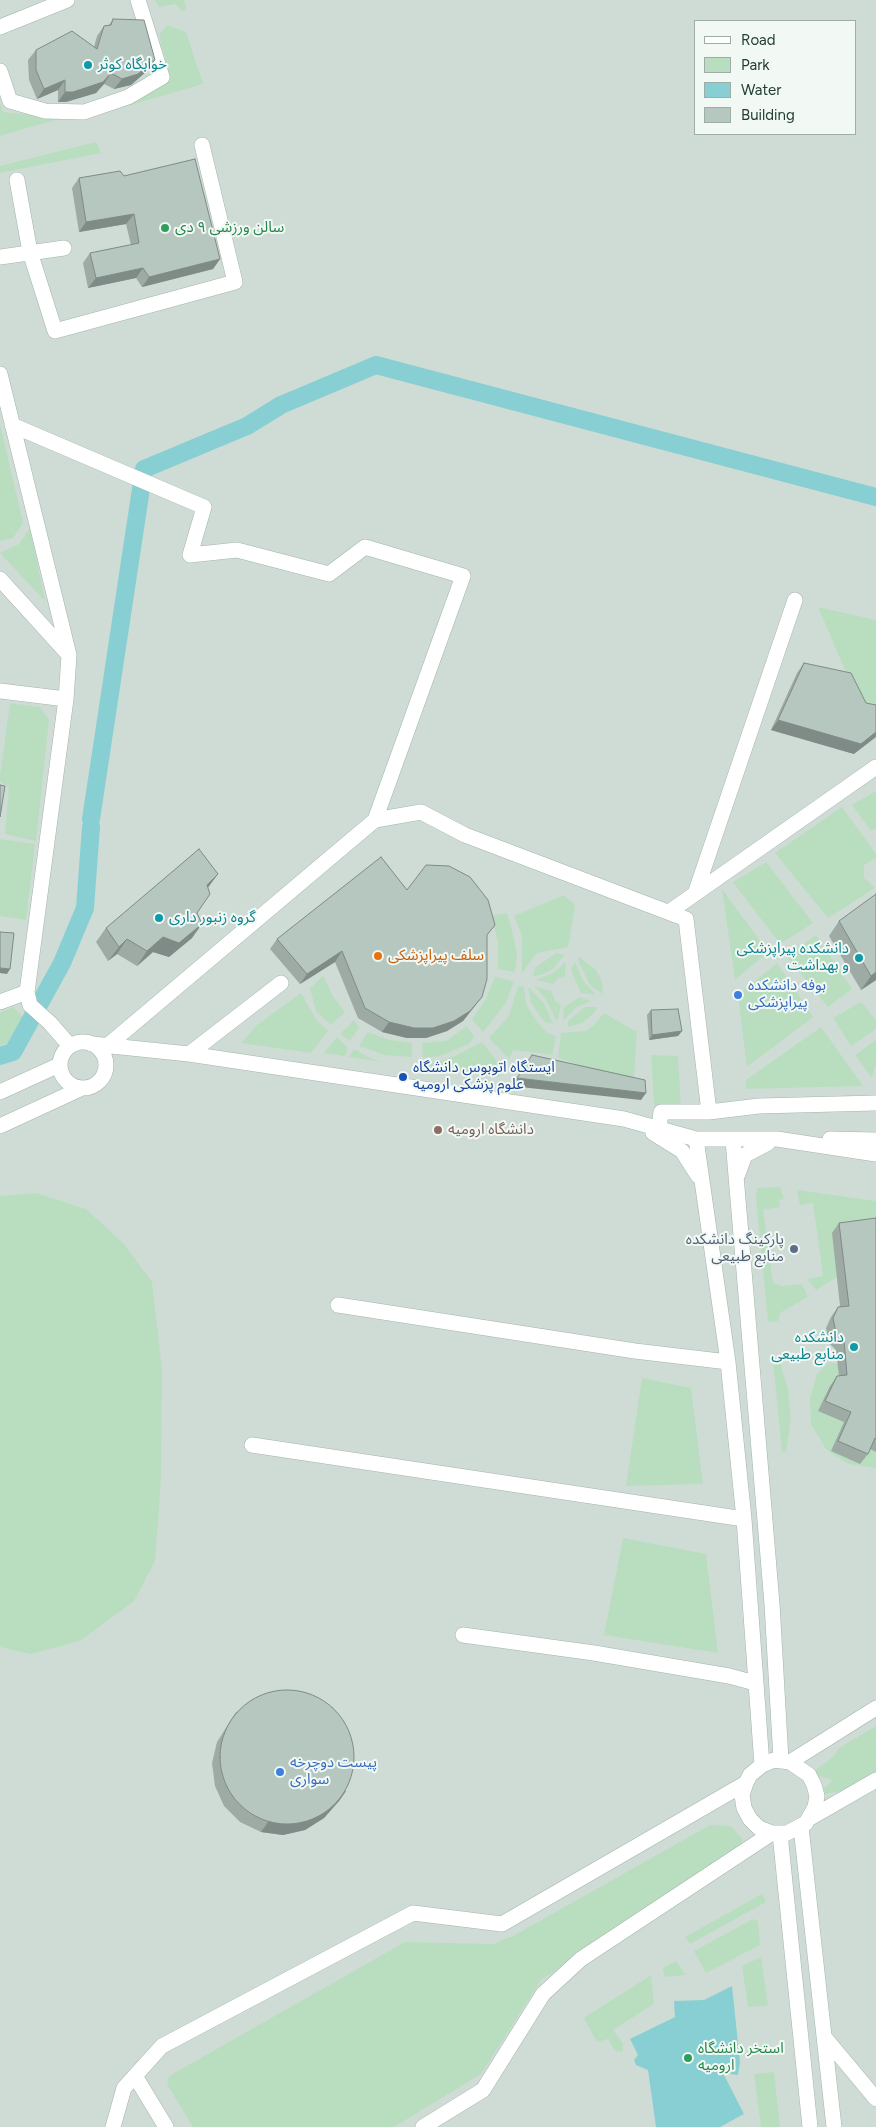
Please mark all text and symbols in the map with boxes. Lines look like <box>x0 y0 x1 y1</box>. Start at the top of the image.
legend <box>694 20 856 135</box>
text: Road <box>741 31 776 49</box>
place label: خوابگاه کوثر <box>98 56 167 74</box>
text: Park <box>741 56 770 74</box>
marker: خوابگاه کوثر <box>82 59 94 71</box>
text: Water <box>741 81 781 99</box>
text: Building <box>741 106 795 124</box>
place label: سالن ورزشی ۹ دی <box>175 219 284 237</box>
marker: سالن ورزشی ۹ دی <box>159 222 171 234</box>
place label: گروه زنبور داری <box>169 909 256 927</box>
marker: گروه زنبور داری <box>153 912 165 924</box>
place label: دانشکده پیراپزشکی و بهداشت <box>737 940 849 975</box>
place label: سلف پیراپزشکی <box>388 947 484 965</box>
marker: سلف پیراپزشکی <box>372 950 384 962</box>
marker: دانشکده پیراپزشکی و بهداشت <box>853 952 865 964</box>
place label: بوفه دانشکده پیراپزشکی <box>748 977 826 1012</box>
marker: بوفه دانشکده پیراپزشکی <box>732 989 744 1001</box>
place label: ایستگاه اتوبوس دانشگاه علوم پزشکی ارومیه <box>413 1059 555 1094</box>
marker: ایستگاه اتوبوس دانشگاه علوم پزشکی ارومیه <box>397 1071 409 1083</box>
place label: دانشگاه ارومیه <box>448 1121 534 1139</box>
marker: دانشگاه ارومیه <box>432 1124 444 1136</box>
place label: پارکینگ دانشکده منابع طبیعی <box>686 1231 784 1266</box>
marker: پارکینگ دانشکده منابع طبیعی <box>788 1243 800 1255</box>
place label: دانشکده منابع طبیعی <box>771 1329 844 1364</box>
marker: دانشکده منابع طبیعی <box>848 1341 860 1353</box>
place label: پیست دوچرخه سواری <box>290 1754 377 1789</box>
marker: پیست دوچرخه سواری <box>274 1766 286 1778</box>
place label: استخر دانشگاه ارومیه <box>698 2040 784 2075</box>
marker: استخر دانشگاه ارومیه <box>682 2052 694 2064</box>

